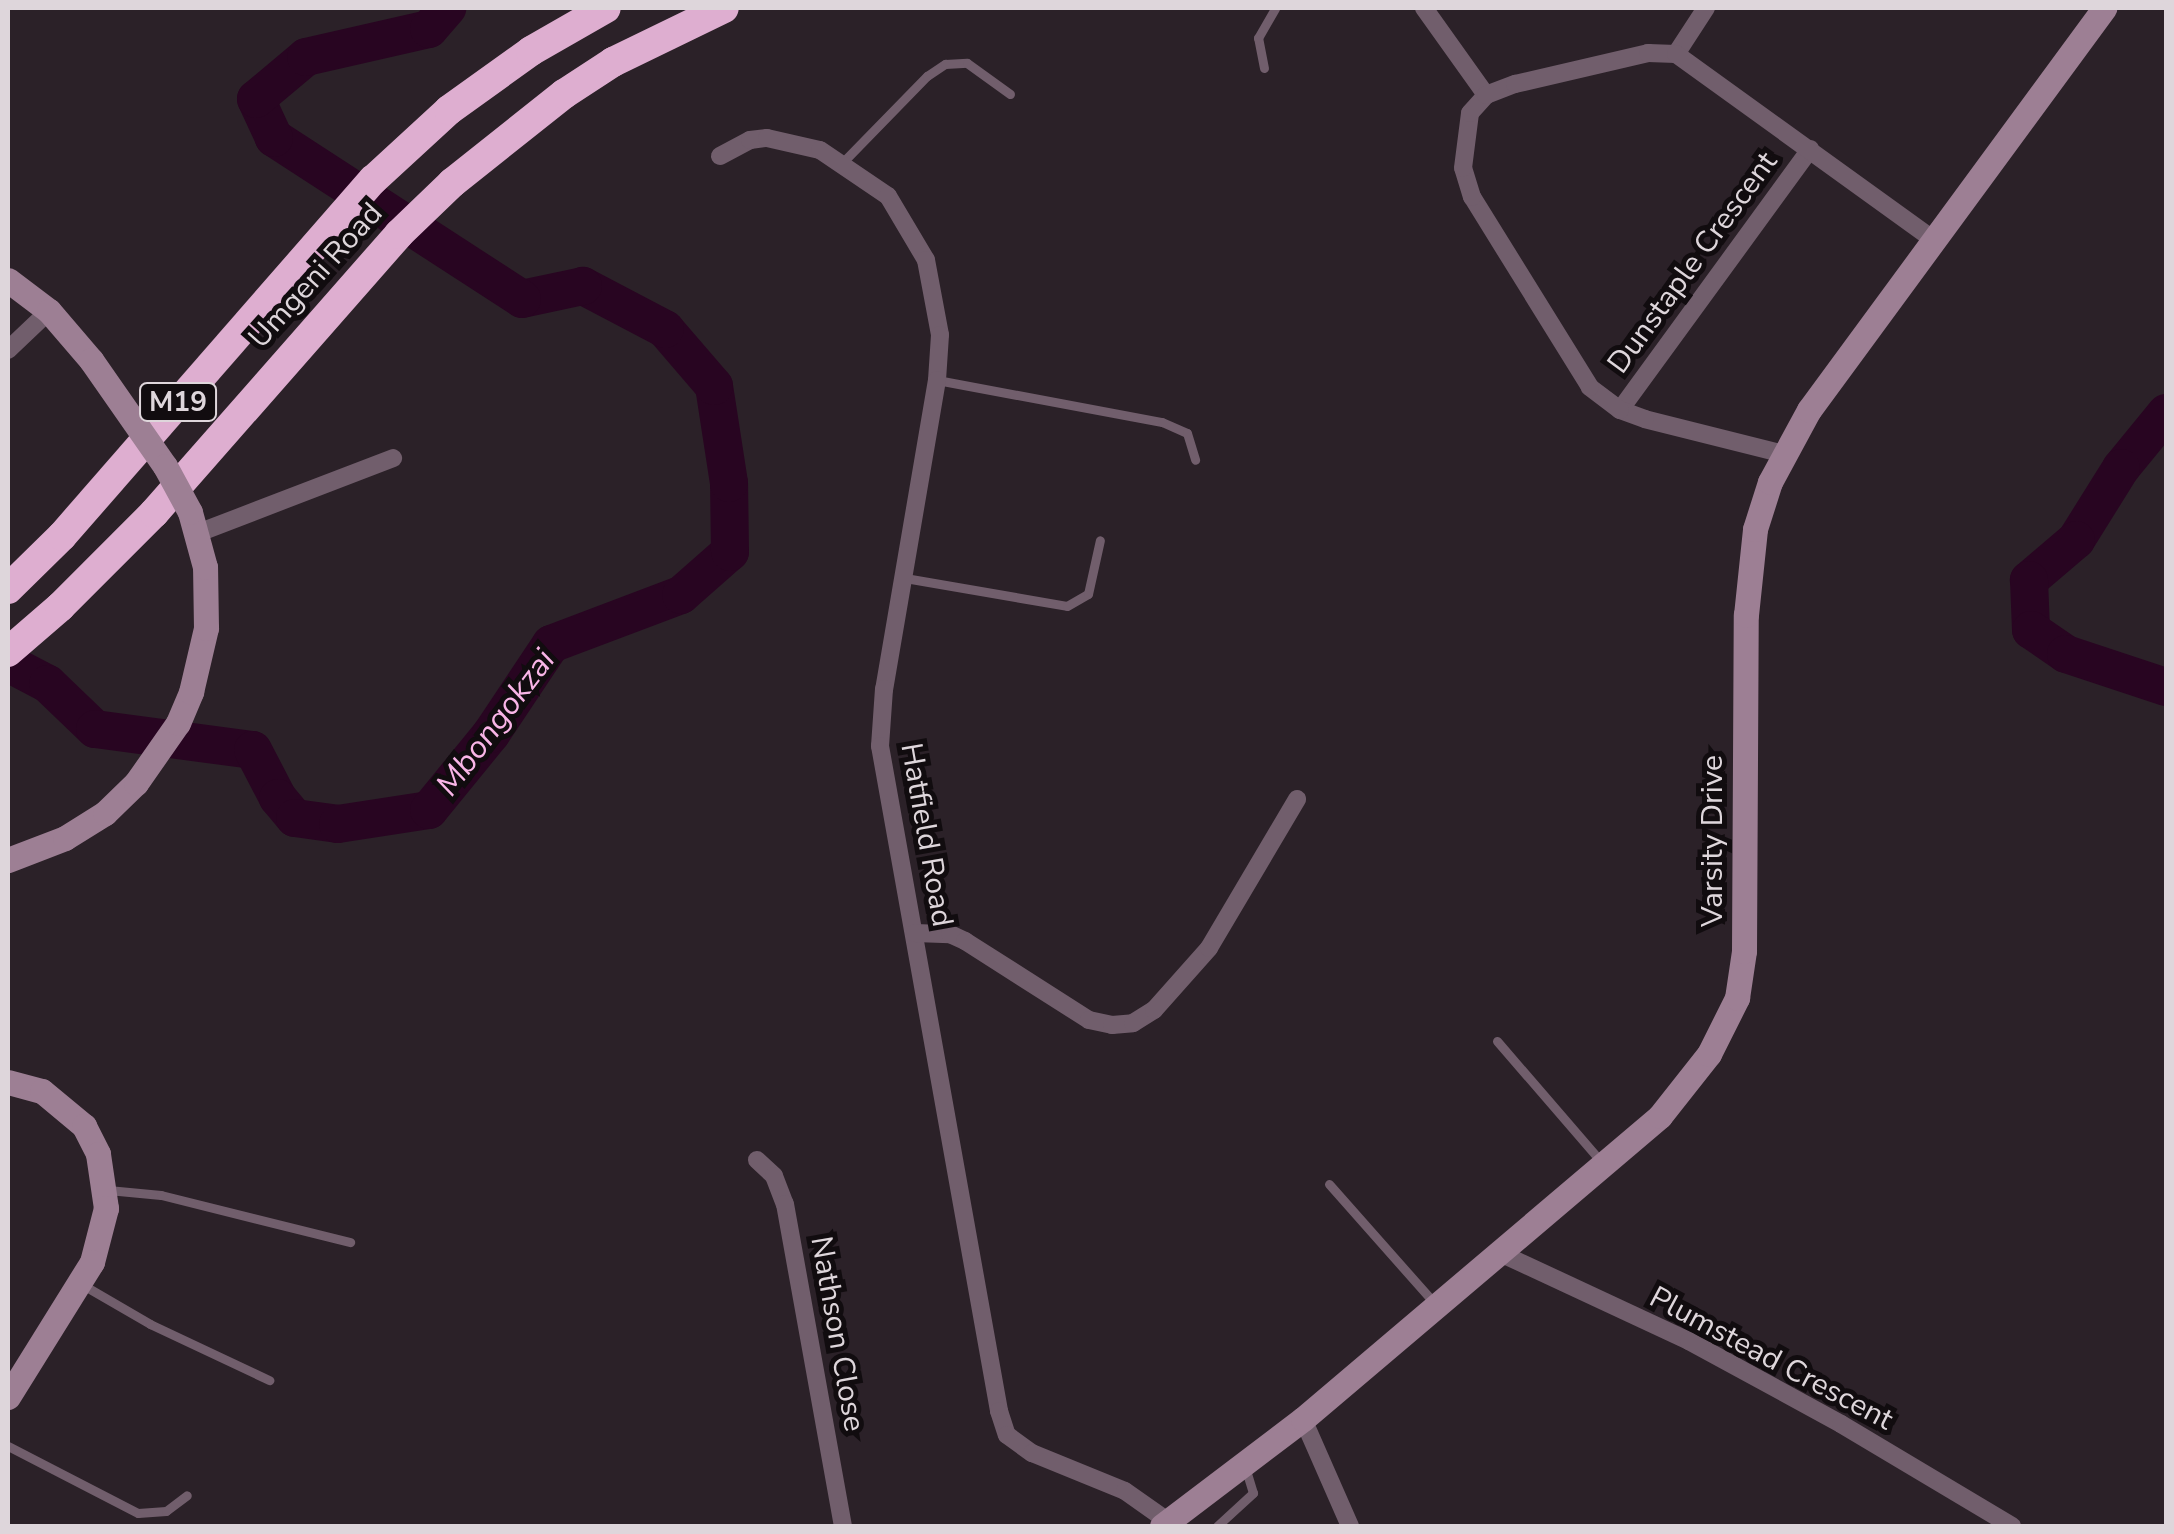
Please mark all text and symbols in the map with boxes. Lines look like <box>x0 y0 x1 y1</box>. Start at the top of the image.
street label: Dunstaple Crescent <box>1601 145 1785 381</box>
street label: Umgeni Road <box>242 196 390 356</box>
road number: M19 <box>138 379 218 425</box>
water label: Mbongokzai <box>428 642 564 804</box>
street label: Hatfield Road <box>892 740 960 930</box>
street label: Varsity Drive <box>1695 755 1731 927</box>
street label: Nathson Close <box>802 1234 872 1434</box>
street label: Plumstead Crescent <box>1643 1280 1899 1438</box>

